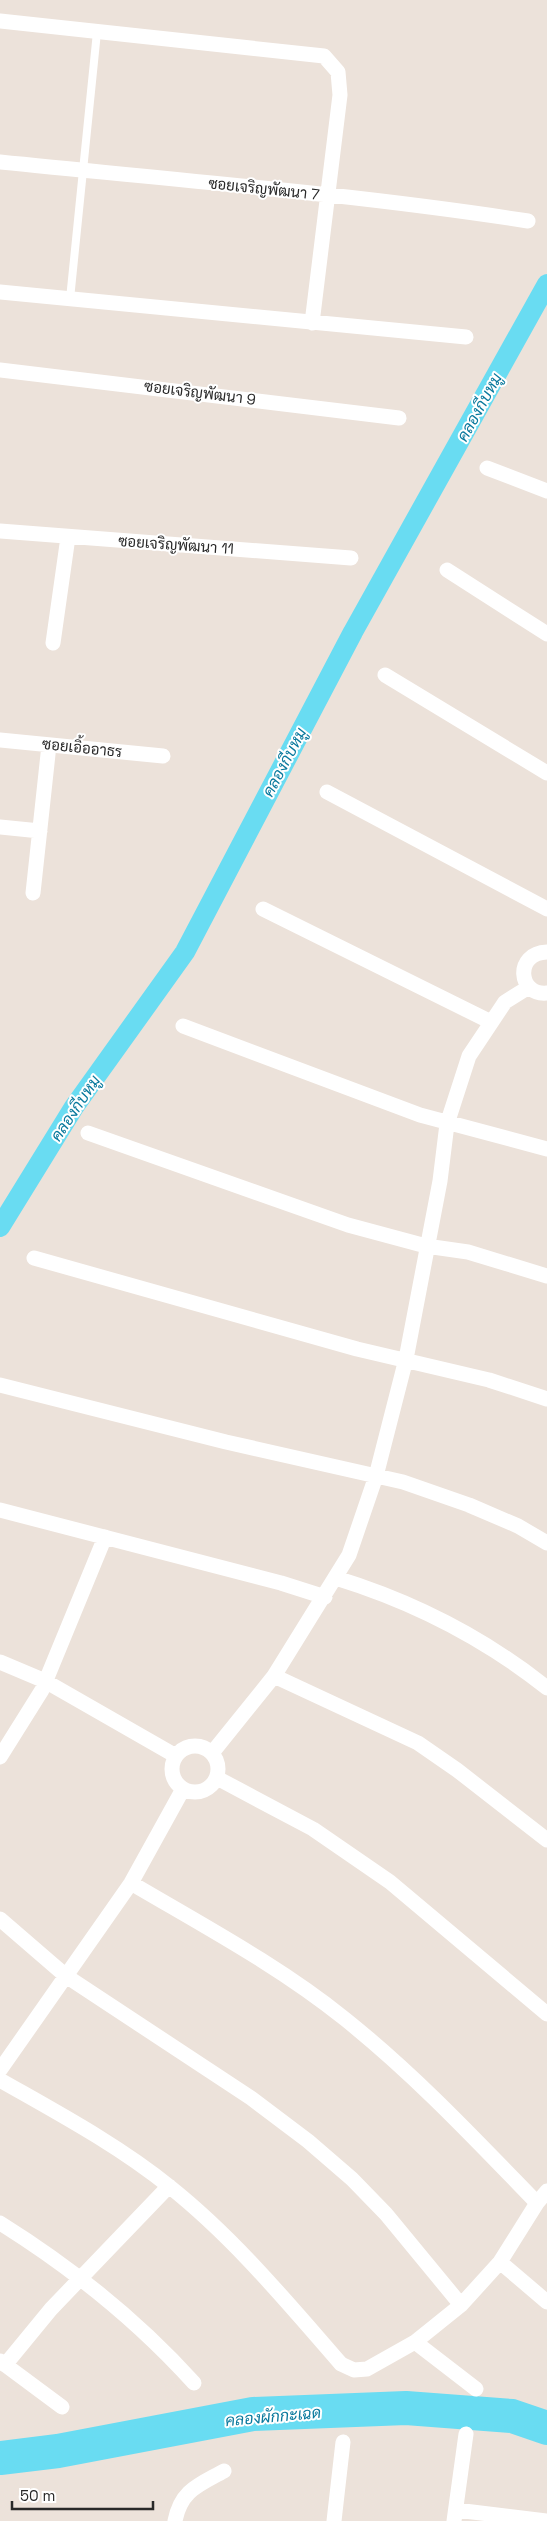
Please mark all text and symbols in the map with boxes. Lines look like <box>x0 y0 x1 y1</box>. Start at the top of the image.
street label: ซอยเจริญพัฒนา 7 <box>207 173 321 204</box>
water label: คลองกีบหมู <box>451 369 508 446</box>
street label: ซอยเจริญพัฒนา 9 <box>143 376 257 409</box>
street label: ซอยเจริญพัฒนา 11 <box>118 531 234 558</box>
water label: คลองกีบหมู <box>257 724 312 801</box>
street label: ซอยเอิ้ออาธร <box>41 730 123 761</box>
water label: คลองกีบหมู <box>45 1071 106 1146</box>
water label: คลองผักกะเฉด <box>224 2402 322 2431</box>
scale bar <box>12 2478 154 2510</box>
text: 50 m <box>20 2486 55 2505</box>

